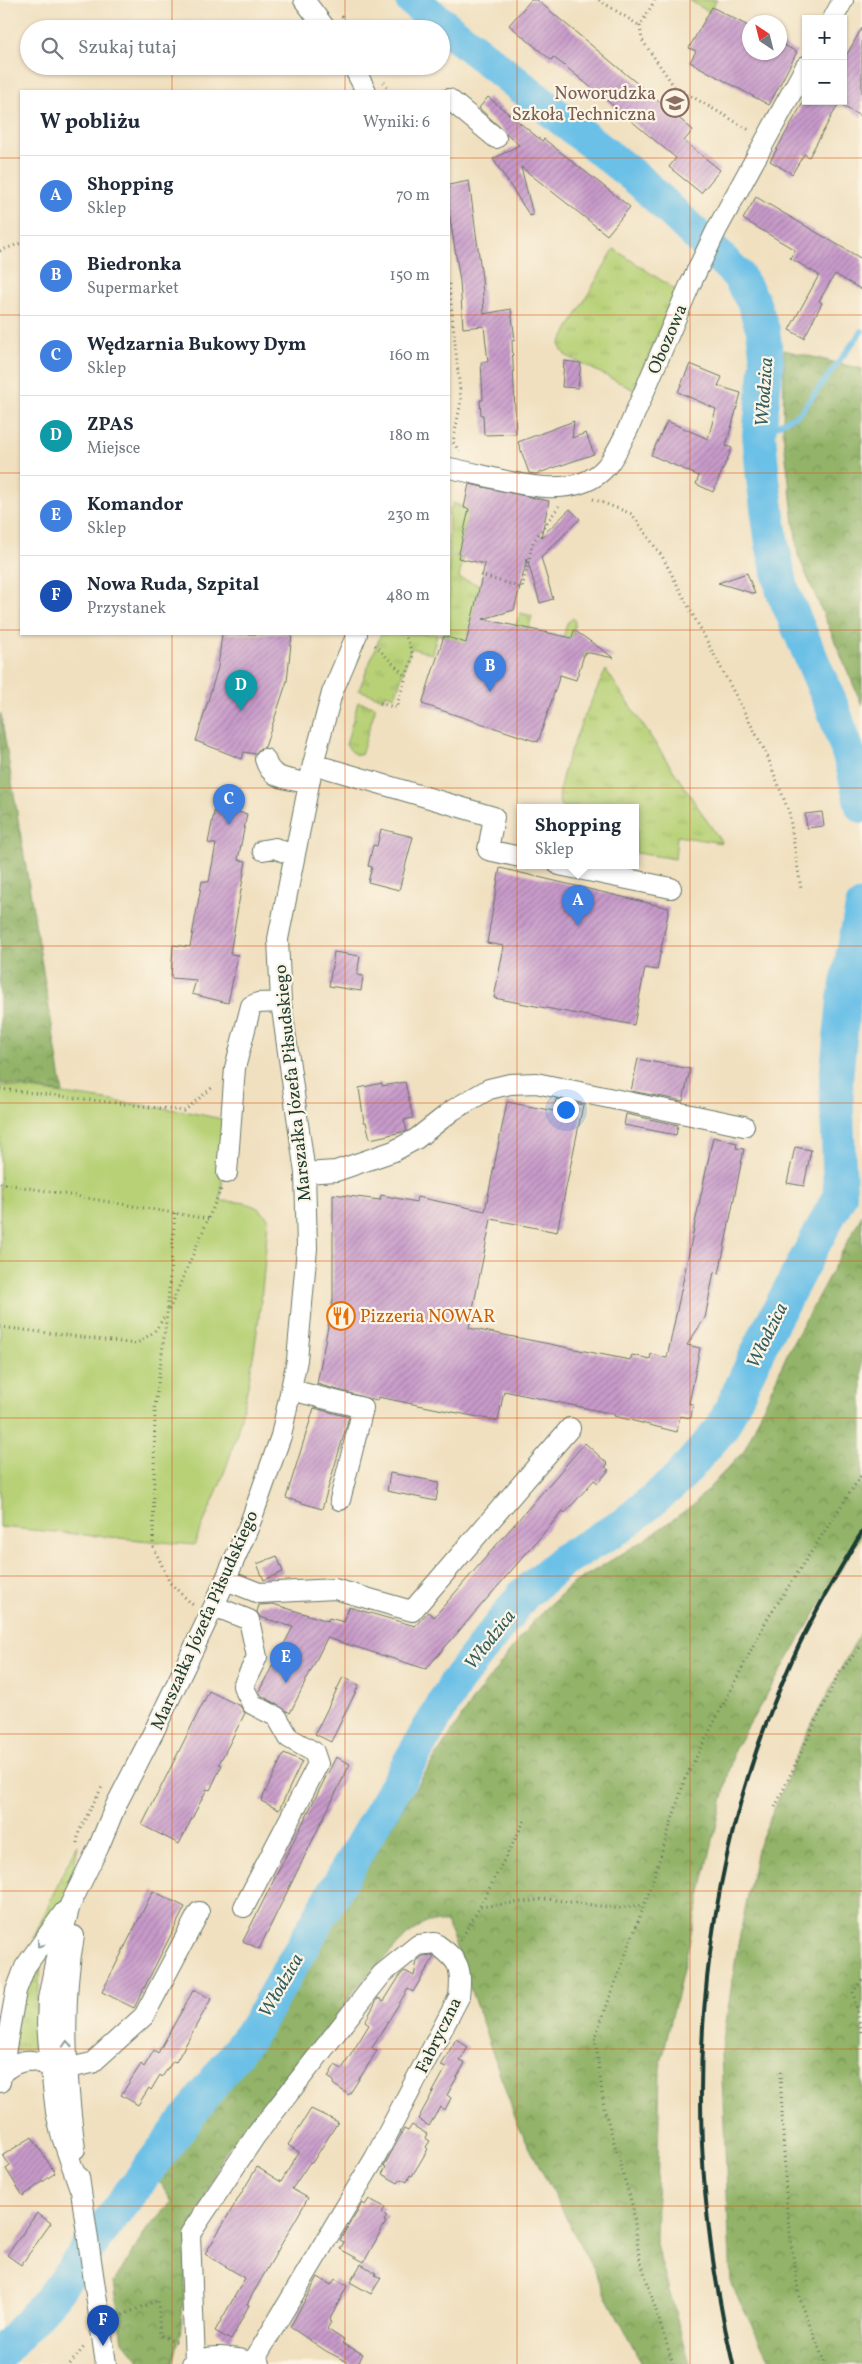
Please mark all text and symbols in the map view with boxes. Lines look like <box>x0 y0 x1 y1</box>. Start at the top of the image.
north arrow <box>742 15 787 60</box>
map controls <box>802 15 847 105</box>
button: + <box>802 15 847 60</box>
search box <box>20 20 450 75</box>
icon: search <box>38 34 66 62</box>
text: Szukaj tutaj <box>78 35 177 61</box>
button: − <box>802 60 847 105</box>
place label: Noworudzka Szkoła Techniczna <box>512 82 656 128</box>
school or university icon: Noworudzka Szkoła Techniczna <box>660 88 690 118</box>
text: W pobliżu <box>40 108 140 137</box>
text: Wyniki: 6 <box>363 112 430 134</box>
text: Shopping <box>87 172 174 198</box>
text: A <box>50 185 62 207</box>
text: 70 m <box>396 185 430 207</box>
text: Sklep <box>87 198 126 220</box>
text: Biedronka <box>87 252 182 278</box>
text: B <box>51 265 61 287</box>
text: 150 m <box>389 265 430 287</box>
text: Supermarket <box>87 278 179 300</box>
street label: Obozowa <box>642 301 694 378</box>
text: Wędzarnia Bukowy Dym <box>87 332 306 358</box>
text: C <box>51 345 61 367</box>
text: 160 m <box>389 345 430 367</box>
water label: Włodzica <box>750 356 780 428</box>
text: Sklep <box>87 358 126 380</box>
text: ZPAS <box>87 412 134 438</box>
text: D <box>50 425 62 447</box>
text: 180 m <box>389 425 430 447</box>
text: Miejsce <box>87 438 140 460</box>
text: Komandor <box>87 492 183 518</box>
text: E <box>51 505 61 527</box>
text: 230 m <box>387 505 430 527</box>
text: Sklep <box>87 518 126 540</box>
text: Nowa Ruda, Szpital <box>87 572 259 598</box>
text: F <box>51 585 61 607</box>
text: 480 m <box>386 585 430 607</box>
text: Przystanek <box>87 598 166 620</box>
pin: B <box>474 651 506 692</box>
pin: D <box>225 670 257 711</box>
pin: C <box>213 784 245 825</box>
popup <box>517 804 639 869</box>
text: Shopping <box>535 813 621 839</box>
text: Sklep <box>535 839 574 861</box>
pin: A <box>562 885 594 926</box>
street label: Marszałka Józefa Piłsudskiego <box>269 963 318 1202</box>
your location <box>553 1097 579 1123</box>
water label: Włodzica <box>741 1299 795 1373</box>
restaurant icon: Pizzeria NOWAR <box>326 1301 356 1331</box>
place label: Pizzeria NOWAR <box>360 1305 496 1330</box>
street label: Marszałka Józefa Piłsudskiego <box>146 1507 265 1734</box>
water label: Włodzica <box>459 1605 522 1676</box>
pin: E <box>270 1642 302 1683</box>
one-way arrow <box>37 1938 46 1948</box>
water label: Włodzica <box>253 1949 310 2023</box>
street label: Fabryczna <box>410 1993 469 2078</box>
one-way arrow <box>62 2040 73 2048</box>
pin: F <box>87 2305 119 2346</box>

